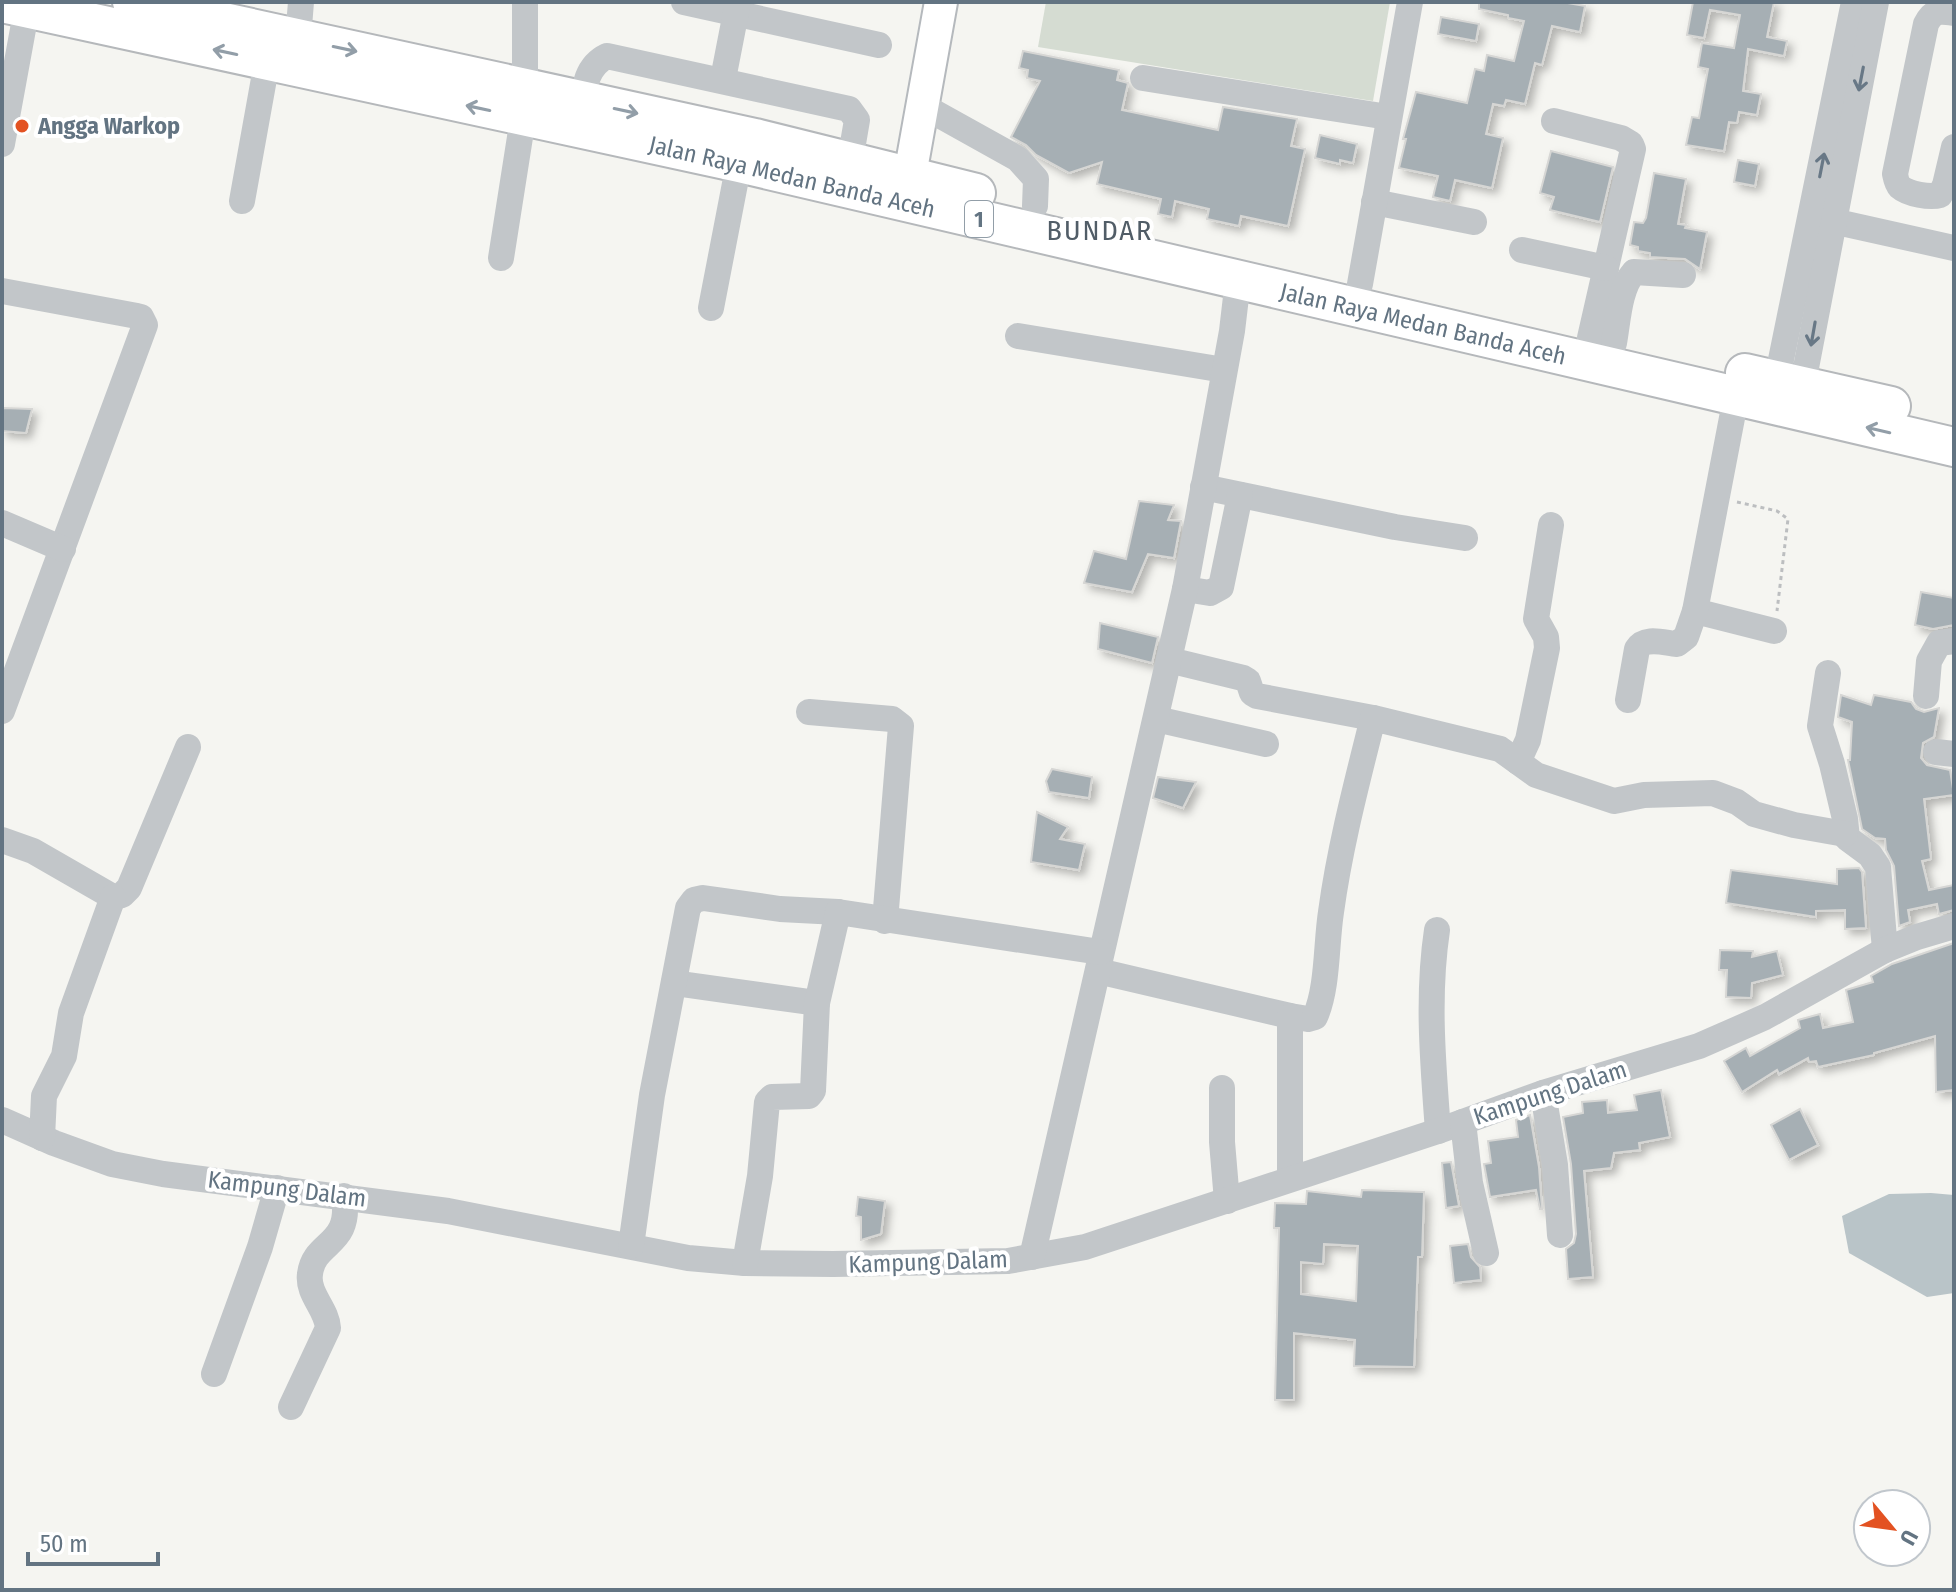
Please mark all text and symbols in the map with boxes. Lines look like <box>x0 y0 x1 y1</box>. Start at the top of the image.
one-way arrow <box>332 42 357 57</box>
one-way arrow <box>212 44 238 59</box>
one-way arrow <box>1852 65 1867 91</box>
one-way arrow <box>466 100 492 115</box>
one-way arrow <box>613 104 639 119</box>
place label: Angga Warkop <box>37 112 180 140</box>
marker: Angga Warkop <box>13 117 31 135</box>
street label: Jalan Raya Medan Banda Aceh <box>646 130 938 224</box>
one-way arrow <box>1815 152 1830 178</box>
road number: 1 <box>965 201 993 237</box>
district label: BUNDAR <box>1047 214 1153 247</box>
street label: Jalan Raya Medan Banda Aceh <box>1277 277 1569 371</box>
one-way arrow <box>1804 321 1819 346</box>
one-way arrow <box>1866 422 1891 437</box>
street label: Kampung Dalam <box>1470 1055 1630 1131</box>
street label: Kampung Dalam <box>206 1165 368 1213</box>
street label: Kampung Dalam <box>848 1245 1008 1279</box>
north arrow <box>1852 1488 1932 1568</box>
scale bar <box>28 1516 158 1566</box>
text: U <box>1894 1525 1924 1550</box>
text: 50 m <box>40 1530 88 1558</box>

